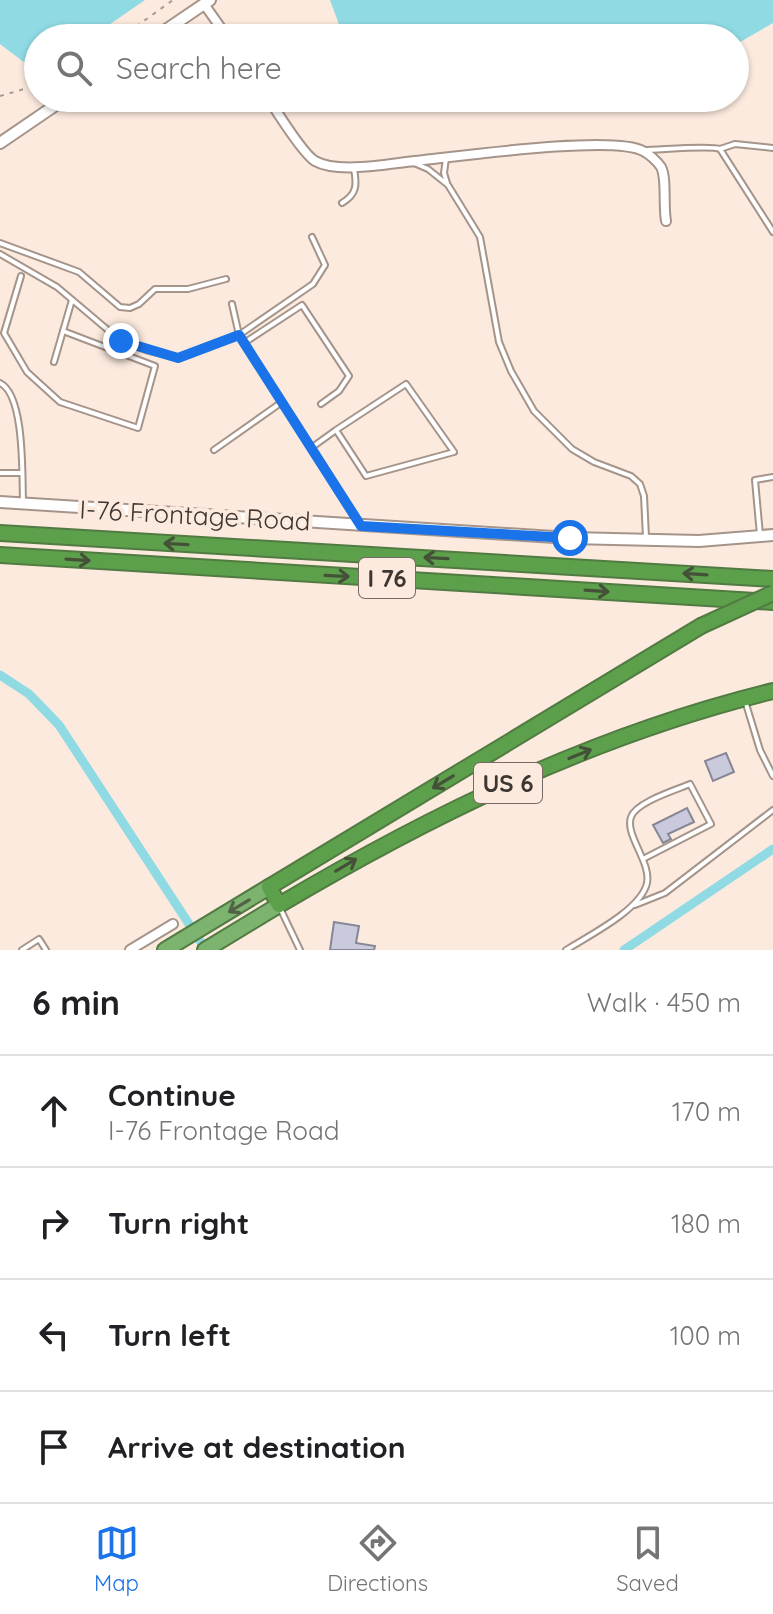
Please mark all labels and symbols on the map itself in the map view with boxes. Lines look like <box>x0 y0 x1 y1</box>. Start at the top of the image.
route end <box>103 323 139 359</box>
street label: I-76 Frontage Road <box>79 492 311 538</box>
route start <box>552 520 588 556</box>
one-way arrow <box>163 536 190 551</box>
one-way arrow <box>423 551 450 566</box>
one-way arrow <box>64 553 91 568</box>
road number: I 76 <box>359 558 415 598</box>
one-way arrow <box>682 566 709 581</box>
one-way arrow <box>323 568 350 583</box>
one-way arrow <box>583 584 610 599</box>
one-way arrow <box>567 745 592 760</box>
road number: US 6 <box>474 763 542 803</box>
one-way arrow <box>432 774 455 790</box>
one-way arrow <box>334 857 357 873</box>
one-way arrow <box>228 898 251 914</box>

